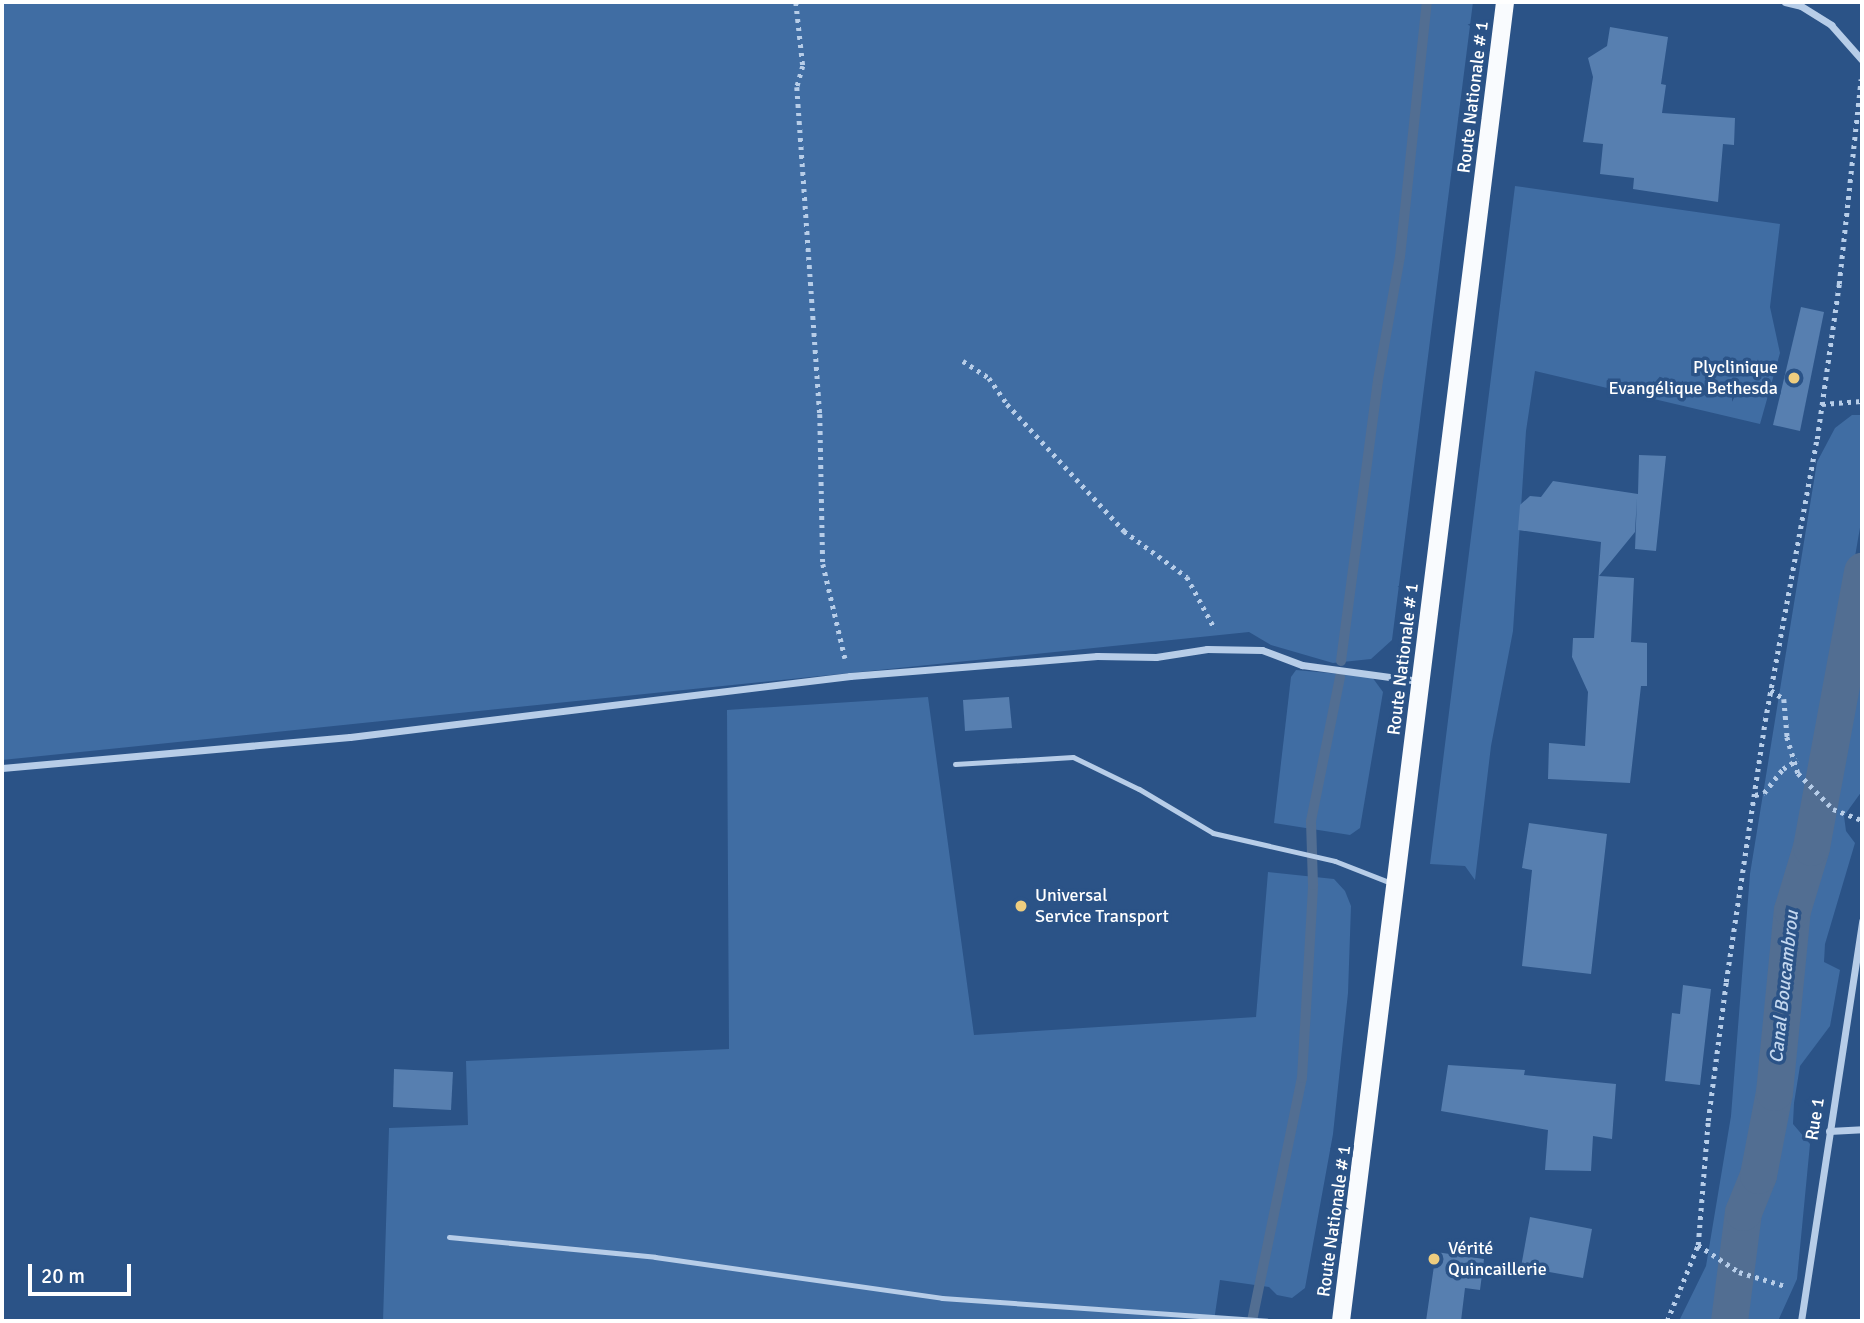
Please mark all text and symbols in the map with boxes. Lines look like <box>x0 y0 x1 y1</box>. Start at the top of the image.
street label: Route Nationale # 1 <box>1453 20 1493 174</box>
place label: Plyclinique Evangélique Bethesda <box>1609 357 1778 400</box>
marker: Plyclinique Evangélique Bethesda <box>1784 368 1804 388</box>
street label: Route Nationale # 1 <box>1383 582 1423 736</box>
place label: Universal Service Transport <box>1035 885 1169 928</box>
marker: Universal Service Transport <box>1013 898 1029 914</box>
water label: Canal Boucambrou <box>1766 910 1804 1064</box>
street label: Rue 1 <box>1801 1096 1829 1142</box>
street label: Route Nationale # 1 <box>1313 1144 1355 1298</box>
place label: Vérité Quincaillerie <box>1448 1238 1547 1280</box>
scale bar <box>32 1250 135 1294</box>
marker: Vérité Quincaillerie <box>1426 1251 1442 1267</box>
text: 20 m <box>41 1263 85 1289</box>

